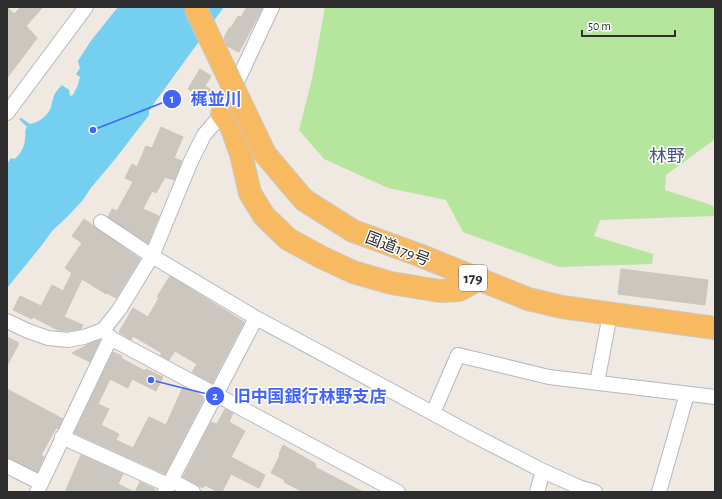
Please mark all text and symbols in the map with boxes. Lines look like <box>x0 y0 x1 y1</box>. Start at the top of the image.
scale bar <box>582 12 675 38</box>
text: 50 m <box>588 20 611 32</box>
callout: 梶並川 <box>162 84 249 113</box>
text: 梶並川 <box>191 90 242 108</box>
text: 1 <box>170 93 174 105</box>
district label: 林野 <box>649 147 685 166</box>
street label: 国道179号 <box>363 228 432 269</box>
road number: 179 <box>459 265 487 291</box>
callout: 旧中国銀行林野支店 <box>205 381 394 410</box>
text: 旧中国銀行林野支店 <box>234 387 387 405</box>
text: 2 <box>212 390 218 402</box>

